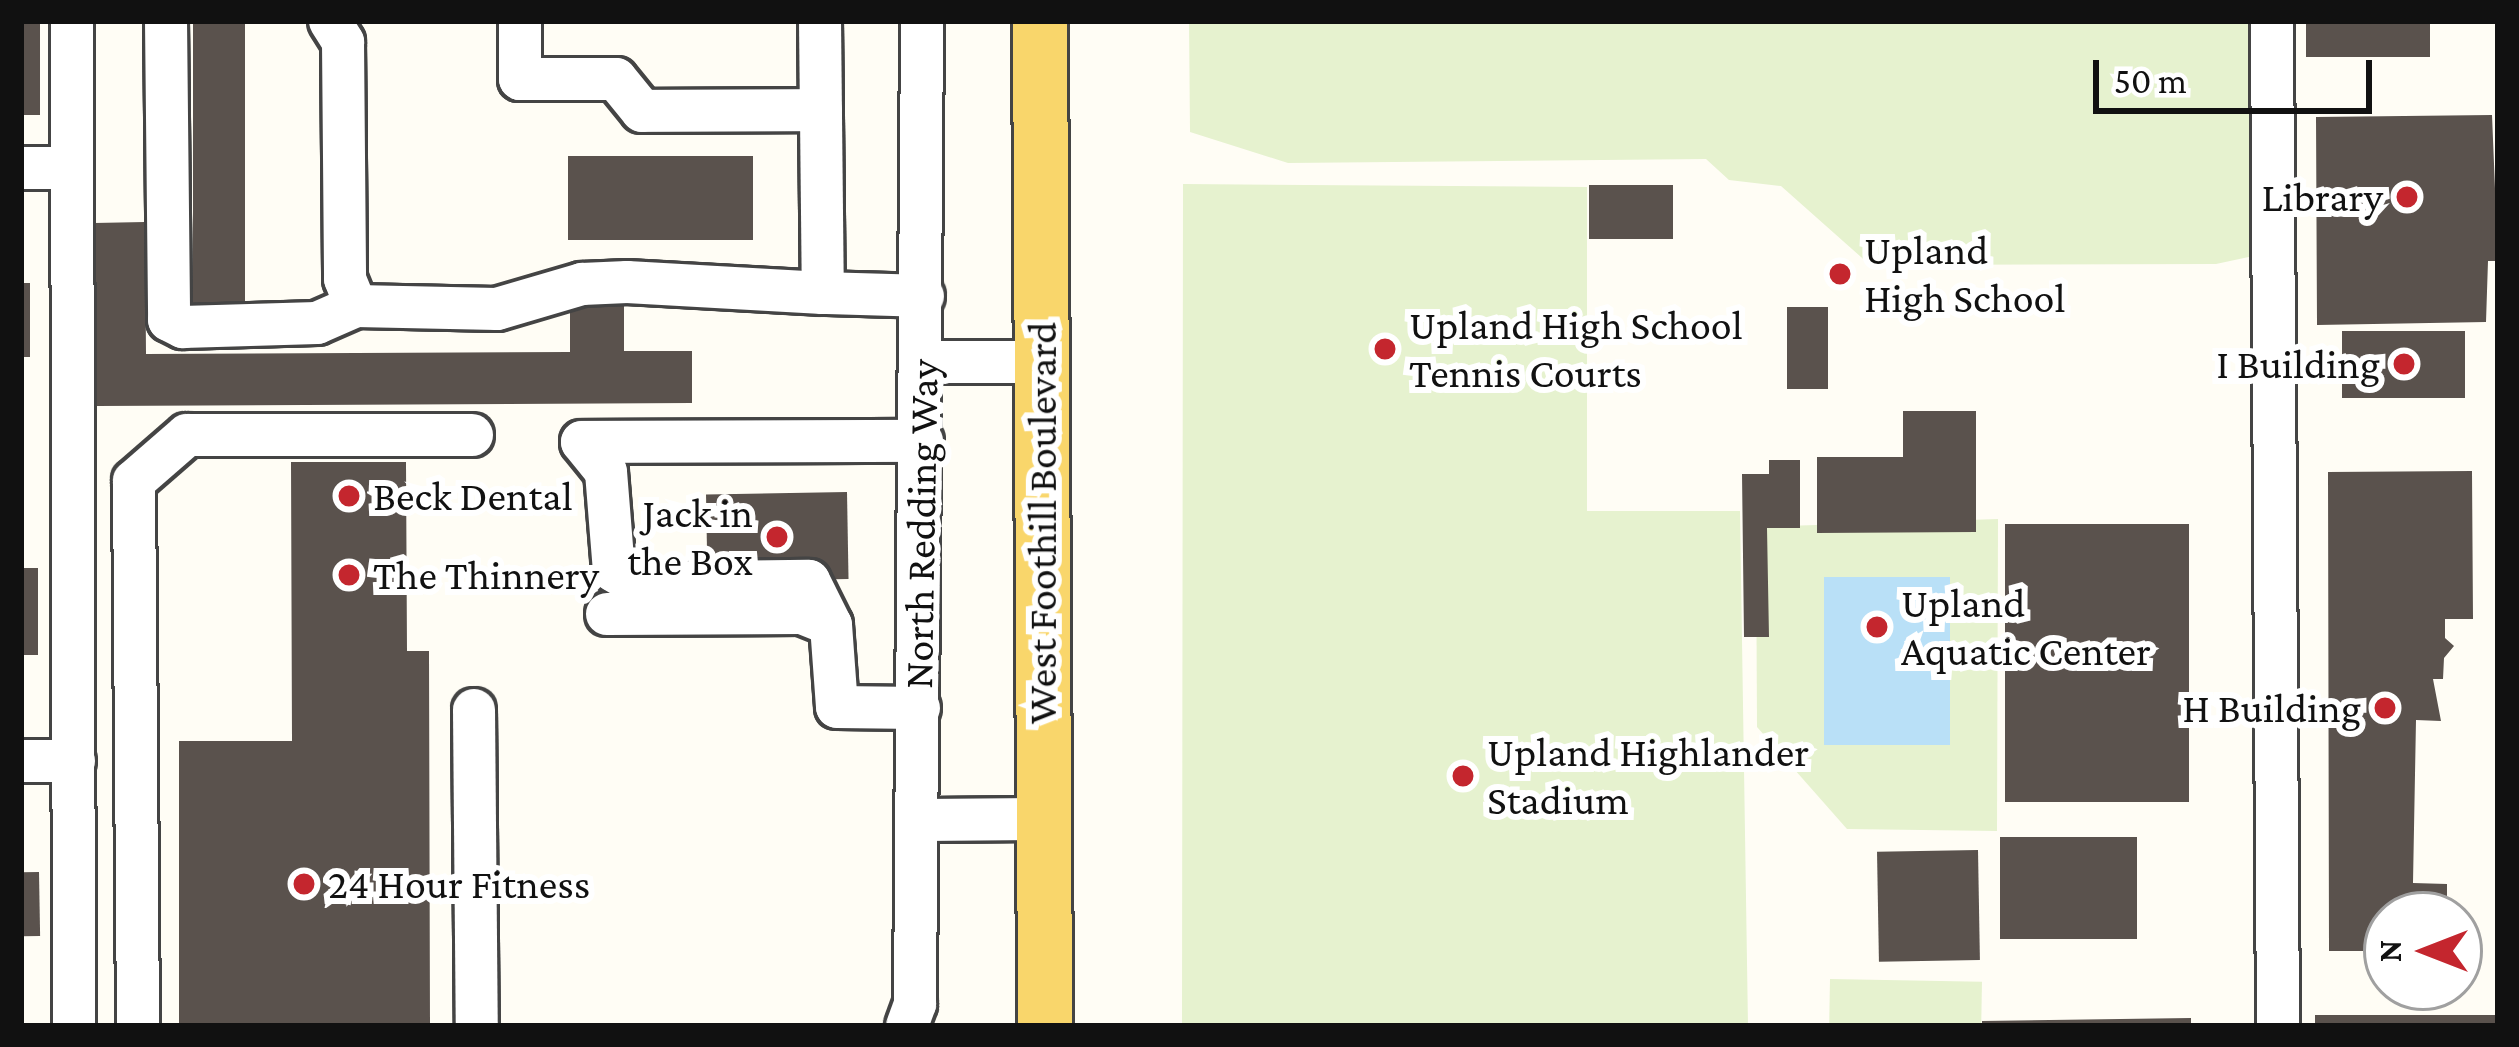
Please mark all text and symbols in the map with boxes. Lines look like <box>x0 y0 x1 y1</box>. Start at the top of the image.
scale bar <box>2099 36 2378 110</box>
text: 50 m <box>2114 61 2187 101</box>
place label: Library <box>2262 172 2383 222</box>
marker: Library <box>2394 184 2420 210</box>
place label: Upland High School <box>1864 225 2065 324</box>
marker: Upland High School <box>1827 261 1853 287</box>
place label: Upland High School Tennis Courts <box>1409 300 1743 398</box>
street label: West Foothill Boulevard <box>1017 322 1067 724</box>
marker: Upland High School Tennis Courts <box>1372 336 1398 362</box>
place label: I Building <box>2216 339 2380 389</box>
marker: I Building <box>2391 351 2417 377</box>
street label: North Redding Way <box>893 359 949 689</box>
place label: Beck Dental <box>373 471 573 521</box>
marker: Beck Dental <box>336 483 362 509</box>
place label: Jack in the Box <box>627 488 753 586</box>
marker: Jack in the Box <box>764 524 790 550</box>
place label: The Thinnery <box>373 550 599 600</box>
marker: The Thinnery <box>336 562 362 588</box>
place label: Upland Aquatic Center <box>1901 578 2151 676</box>
marker: Upland Aquatic Center <box>1864 614 1890 640</box>
place label: H Building <box>2182 683 2361 733</box>
marker: H Building <box>2372 695 2398 721</box>
place label: Upland Highlander Stadium <box>1487 727 1809 825</box>
marker: Upland Highlander Stadium <box>1450 763 1476 789</box>
place label: 24 Hour Fitness <box>328 859 590 909</box>
marker: 24 Hour Fitness <box>291 871 317 897</box>
north arrow <box>2363 891 2483 1011</box>
text: N <box>2371 940 2408 962</box>

